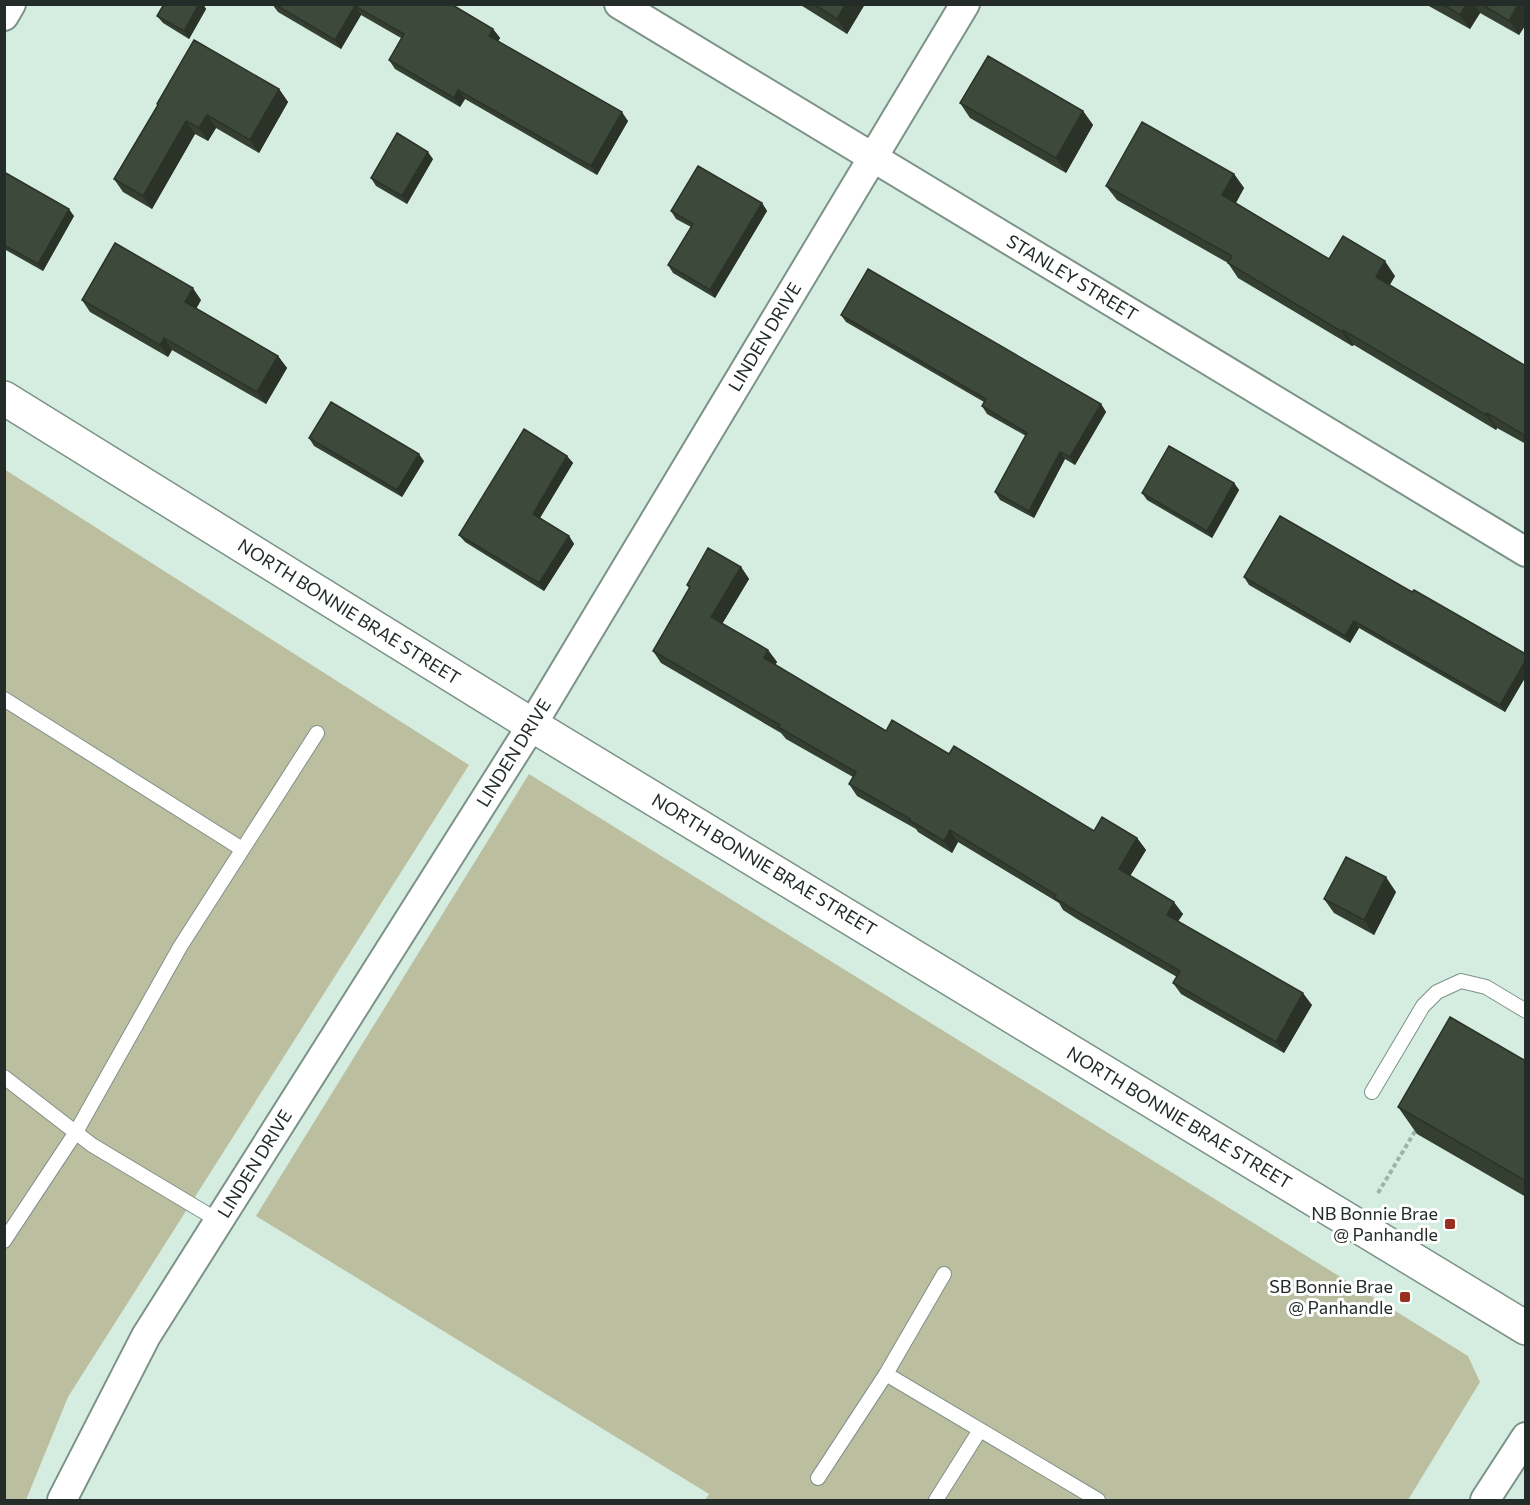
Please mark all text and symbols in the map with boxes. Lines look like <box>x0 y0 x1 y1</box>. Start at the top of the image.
street label: STANLEY STREET <box>1003 229 1142 325</box>
street label: LINDEN DRIVE <box>723 278 805 395</box>
street label: NORTH BONNIE BRAE STREET <box>234 533 465 689</box>
street label: LINDEN DRIVE <box>471 694 555 811</box>
street label: NORTH BONNIE BRAE STREET <box>648 788 881 940</box>
street label: NORTH BONNIE BRAE STREET <box>1063 1041 1296 1193</box>
street label: LINDEN DRIVE <box>212 1105 296 1222</box>
place label: NB Bonnie Brae @ Panhandle <box>1311 1202 1438 1245</box>
marker: NB Bonnie Brae @ Panhandle <box>1443 1217 1457 1231</box>
place label: SB Bonnie Brae @ Panhandle <box>1269 1275 1393 1318</box>
marker: SB Bonnie Brae @ Panhandle <box>1398 1290 1412 1304</box>

